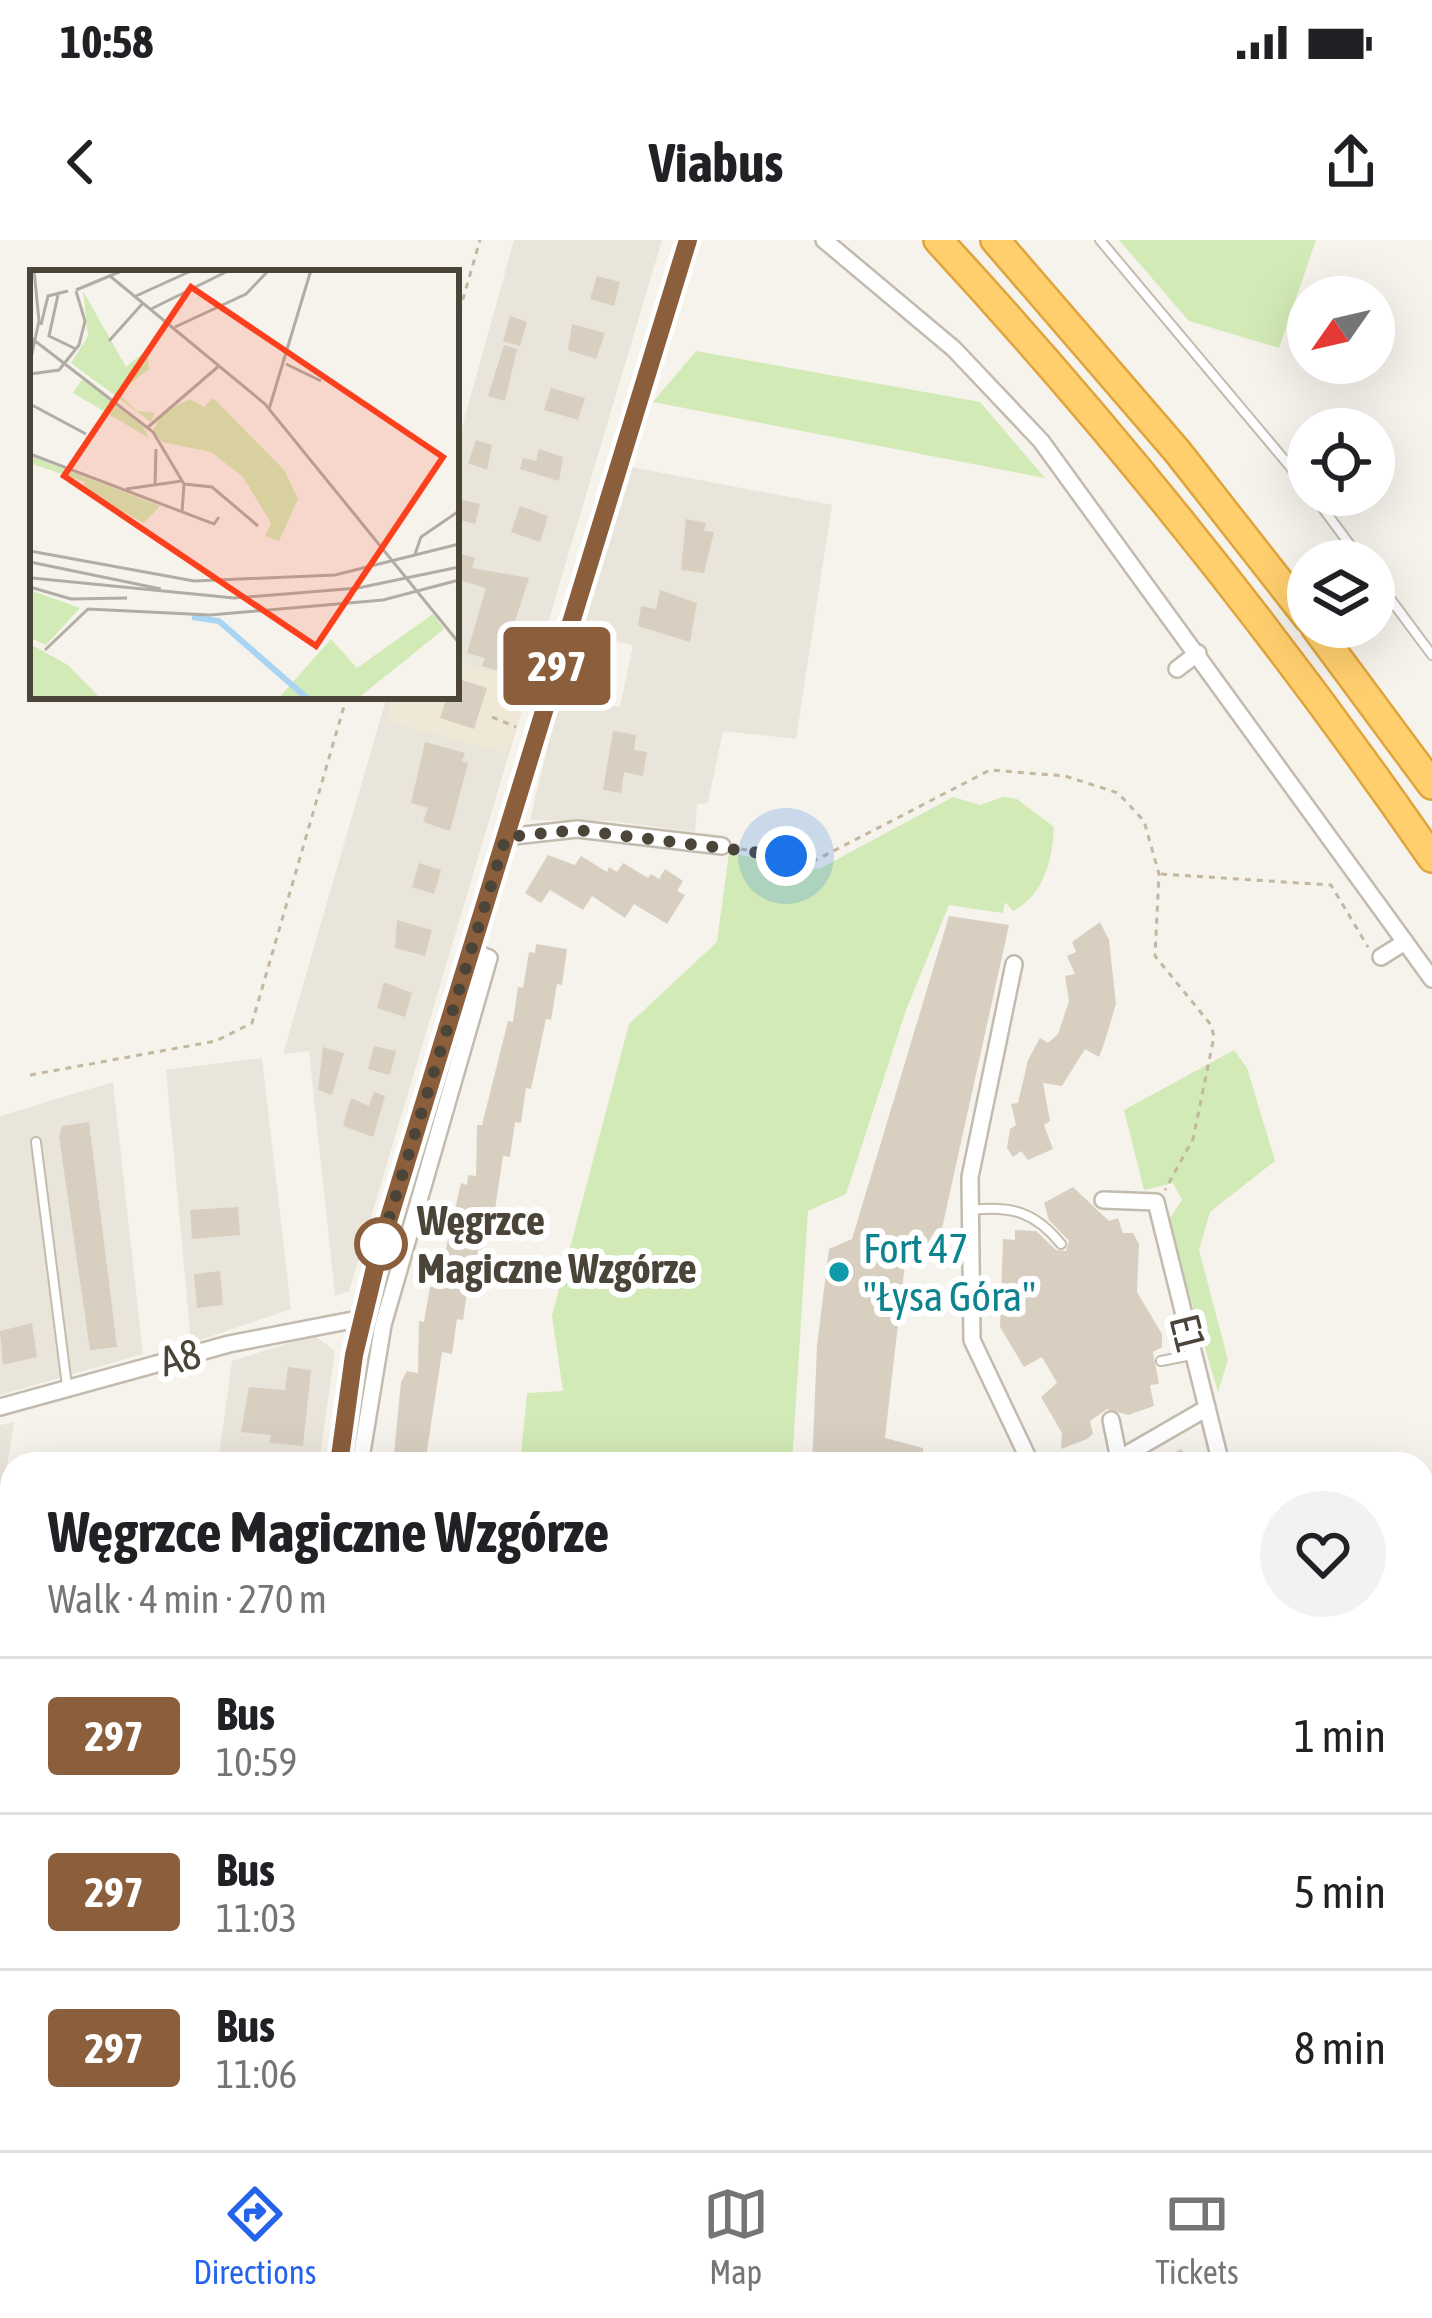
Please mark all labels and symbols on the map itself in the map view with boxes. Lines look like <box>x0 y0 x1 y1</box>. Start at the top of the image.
inset map <box>30 270 459 699</box>
north arrow <box>1287 276 1395 384</box>
line badge: 297 <box>488 627 626 705</box>
your location <box>756 826 816 886</box>
place label: Węgrzce Magiczne Wzgórze <box>416 1196 697 1292</box>
marker: Węgrzce Magiczne Wzgórze <box>356 1219 406 1269</box>
place label: Fort 47 "Łysa Góra" <box>863 1224 1036 1320</box>
marker: Fort 47 "Łysa Góra" <box>826 1259 852 1285</box>
street label: E1 <box>1160 1309 1216 1357</box>
street label: A8 <box>154 1329 206 1385</box>

